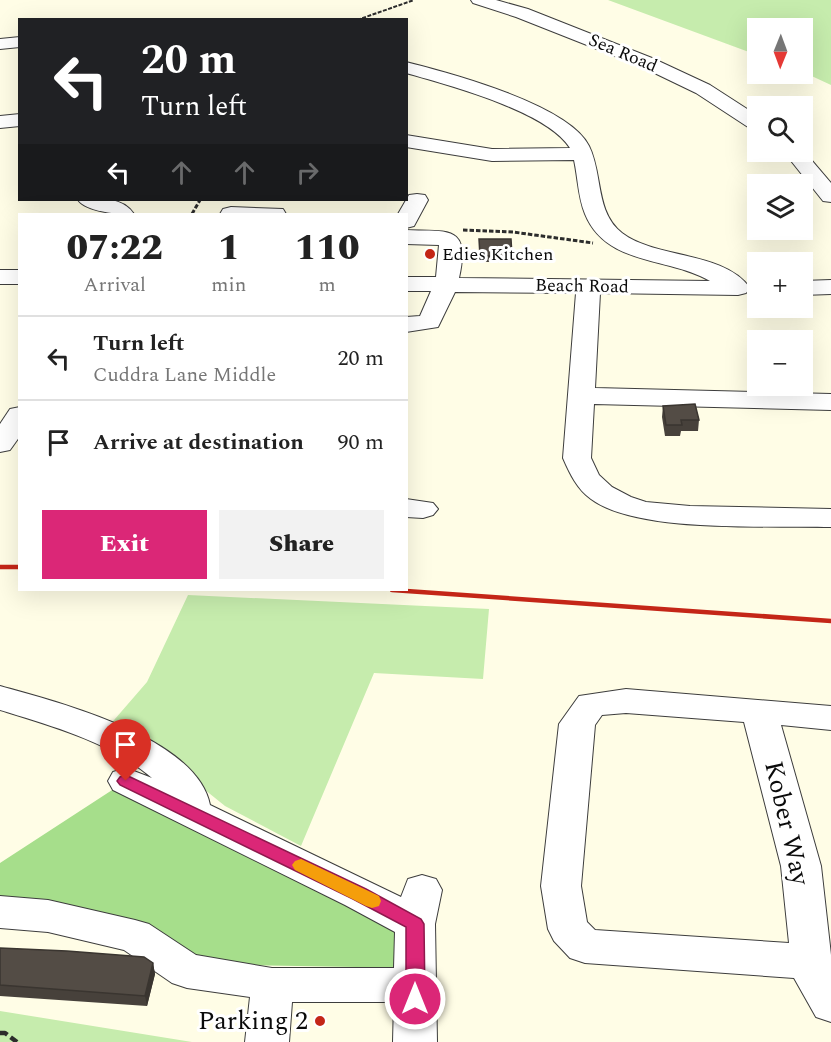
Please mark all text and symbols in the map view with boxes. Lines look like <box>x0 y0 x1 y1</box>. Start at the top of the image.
north arrow <box>747 18 813 84</box>
map controls <box>747 18 813 396</box>
street label: Sea Road <box>584 26 662 80</box>
text: 20 m <box>141 29 236 92</box>
icon: left <box>42 42 120 120</box>
text: Turn left <box>141 86 247 128</box>
button: search <box>747 96 813 162</box>
icon: left <box>102 156 135 189</box>
icon: ahead <box>165 156 198 189</box>
icon: ahead <box>228 156 261 189</box>
icon: right <box>291 156 324 189</box>
button: layers <box>747 174 813 240</box>
text: 07:22 <box>66 221 163 276</box>
text: 1 <box>218 221 240 276</box>
text: 110 <box>295 221 360 276</box>
place label: Edies Kitchen <box>442 241 553 268</box>
marker: Edies Kitchen <box>423 247 437 261</box>
button: + <box>747 252 813 318</box>
text: Arrival <box>84 270 146 300</box>
text: min <box>211 270 246 300</box>
text: m <box>319 270 336 300</box>
street label: Beach Road <box>535 272 629 300</box>
text: Turn left <box>93 327 185 360</box>
button: − <box>747 330 813 396</box>
icon: left <box>42 342 75 375</box>
text: 20 m <box>338 342 384 375</box>
text: Cuddra Lane Middle <box>93 360 276 390</box>
icon: arrive <box>42 426 75 459</box>
text: Arrive at destination <box>93 426 304 459</box>
text: 90 m <box>338 426 384 459</box>
button: Exit <box>42 510 207 579</box>
button: Share <box>219 510 384 579</box>
pin <box>100 719 151 781</box>
icon: arrive <box>109 728 142 761</box>
street label: Kober Way <box>753 757 821 890</box>
position arrow <box>383 967 447 1031</box>
place label: Parking 2 <box>198 1001 308 1041</box>
marker: Parking 2 <box>313 1014 327 1028</box>

